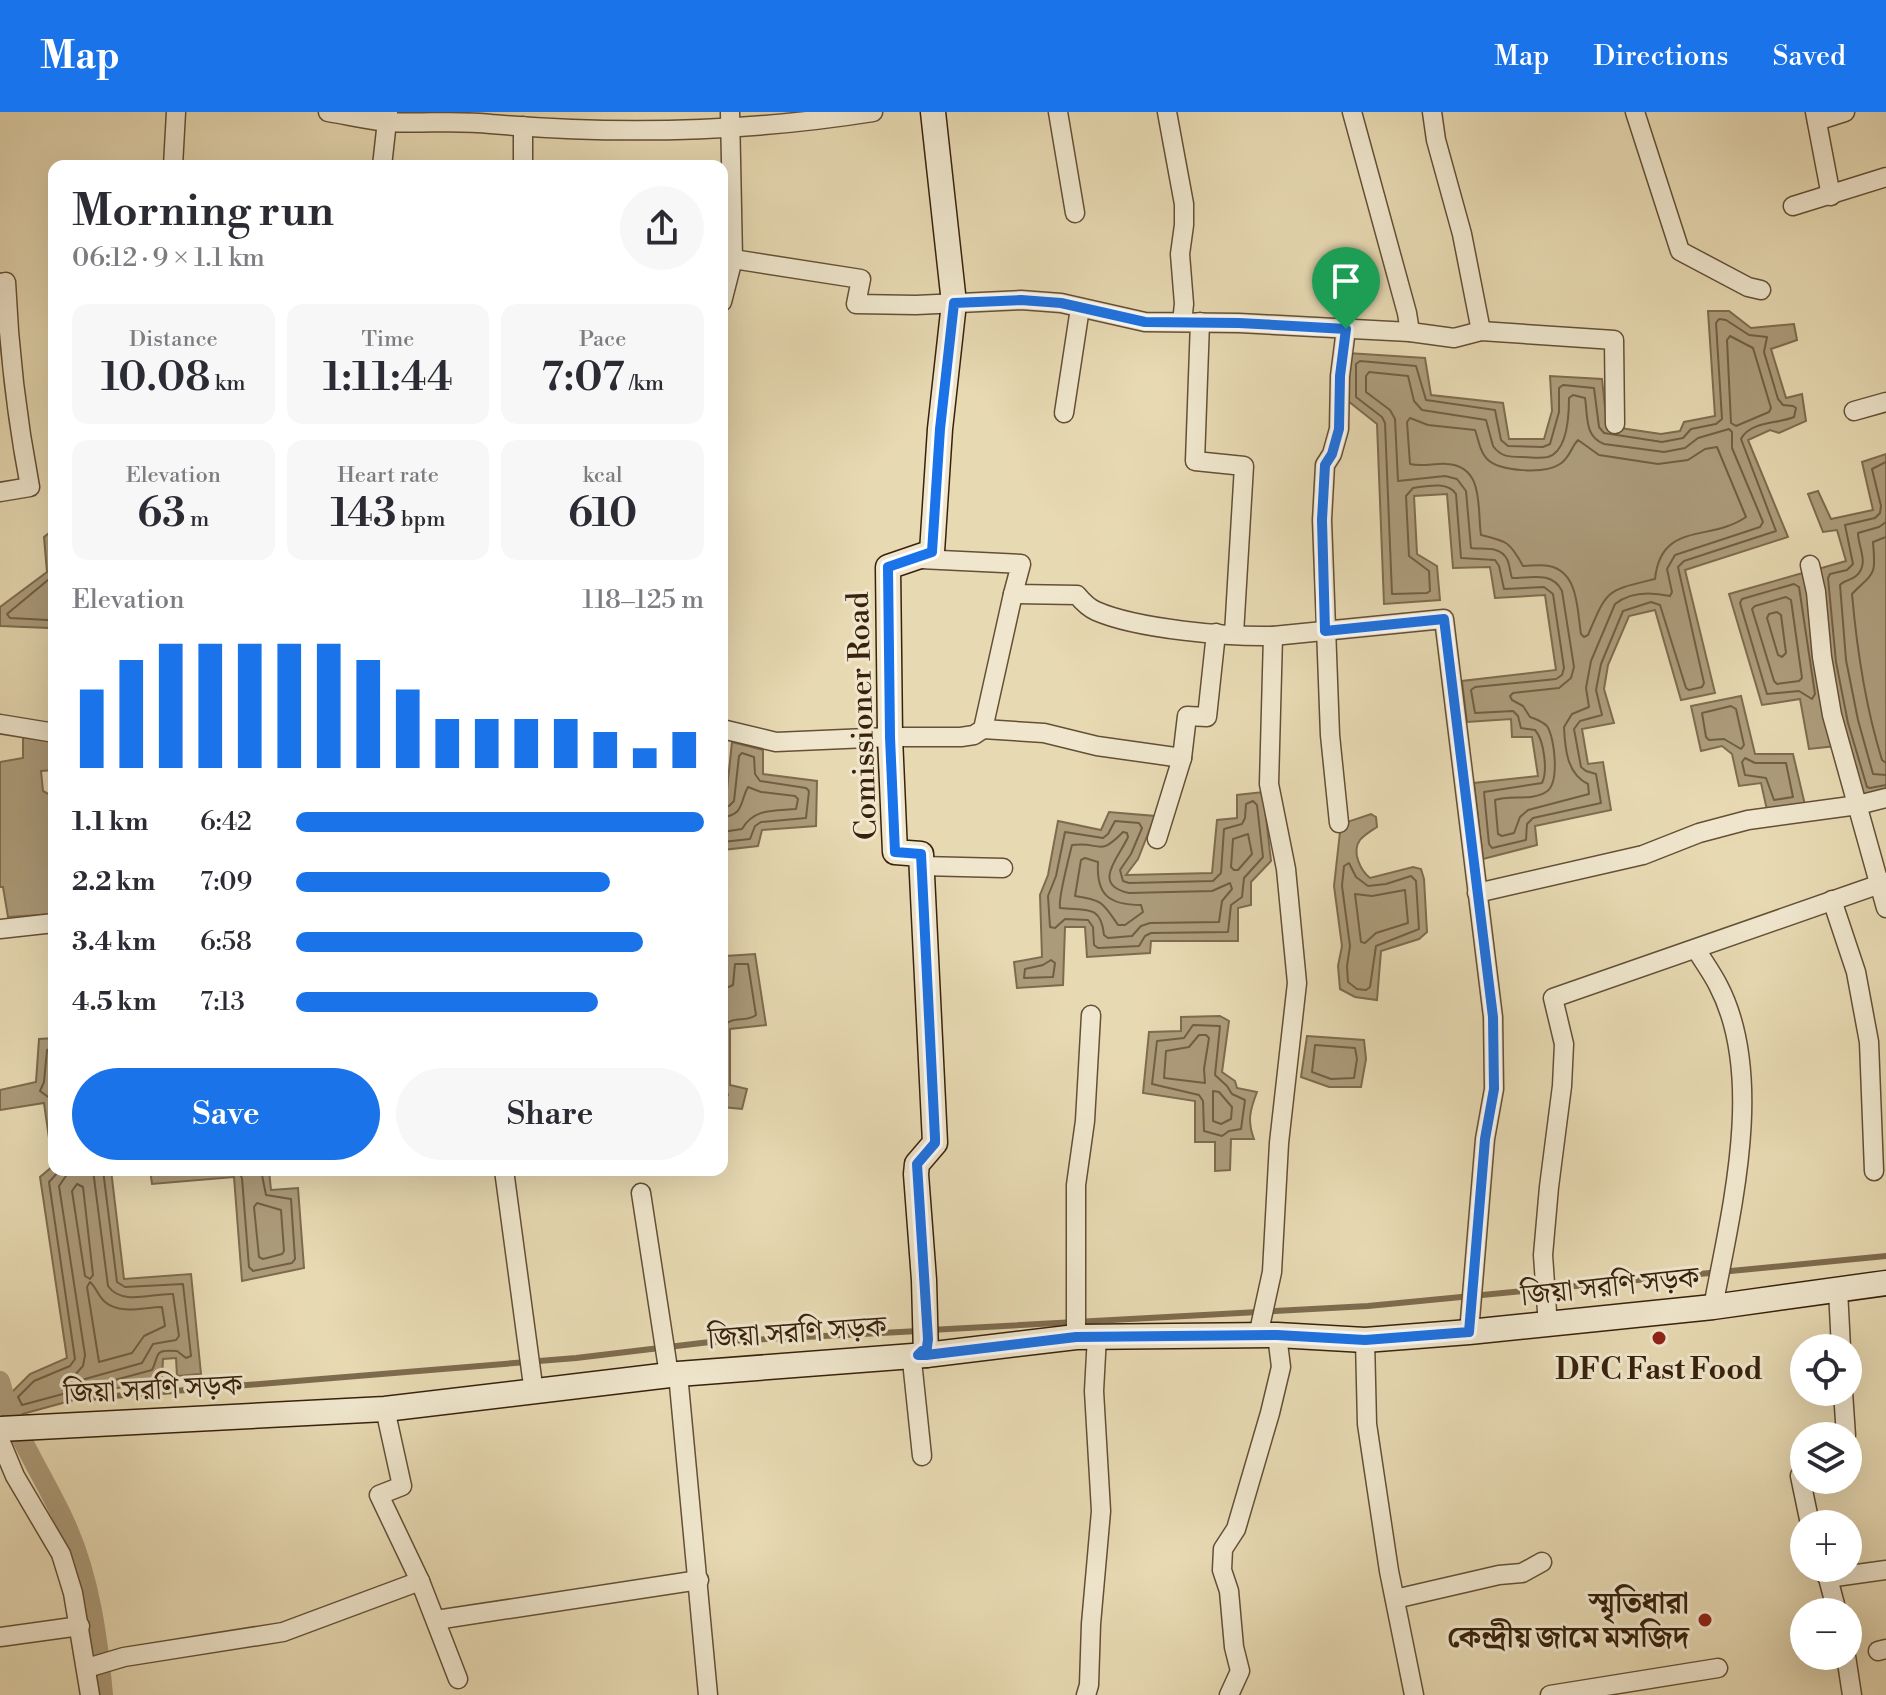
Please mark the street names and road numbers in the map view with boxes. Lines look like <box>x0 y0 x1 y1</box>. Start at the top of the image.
street label: Comissioner Road <box>840 591 886 841</box>
street label: জিয়া সরণি সড়ক <box>1518 1259 1702 1315</box>
street label: জিয়া সরণি সড়ক <box>705 1308 889 1358</box>
street label: জিয়া সরণি সড়ক <box>62 1366 244 1414</box>

